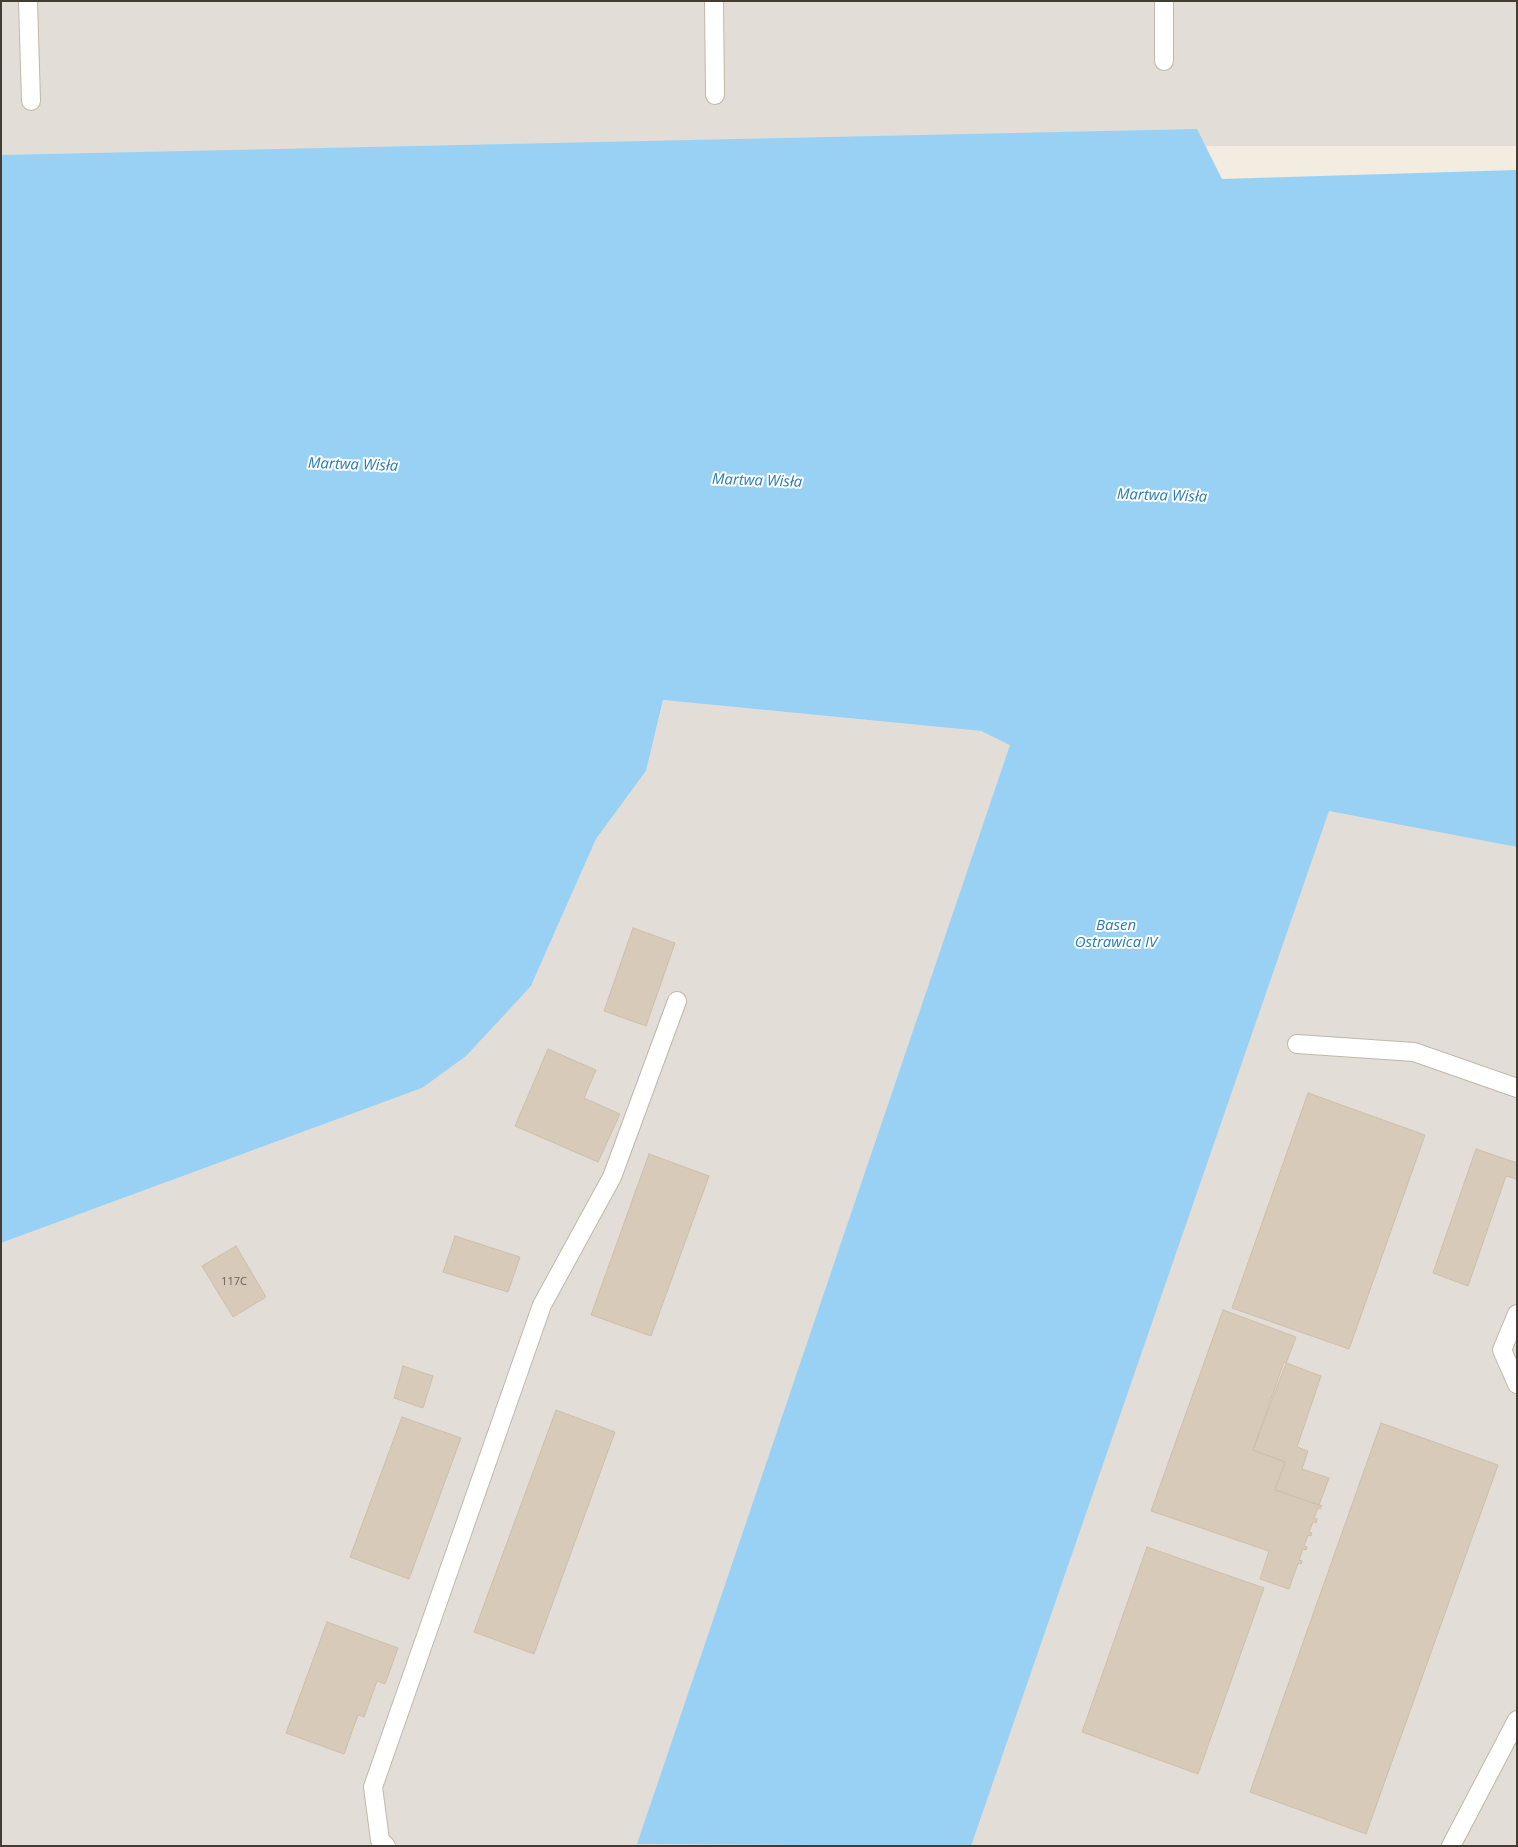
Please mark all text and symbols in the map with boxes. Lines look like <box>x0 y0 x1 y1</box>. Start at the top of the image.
water label: Martwa Wisła <box>308 454 398 476</box>
water label: Martwa Wisła <box>712 470 802 492</box>
water label: Martwa Wisła <box>1117 485 1207 507</box>
water label: Basen Ostrawica IV <box>1075 917 1157 952</box>
house number: 117C <box>221 1275 247 1289</box>

